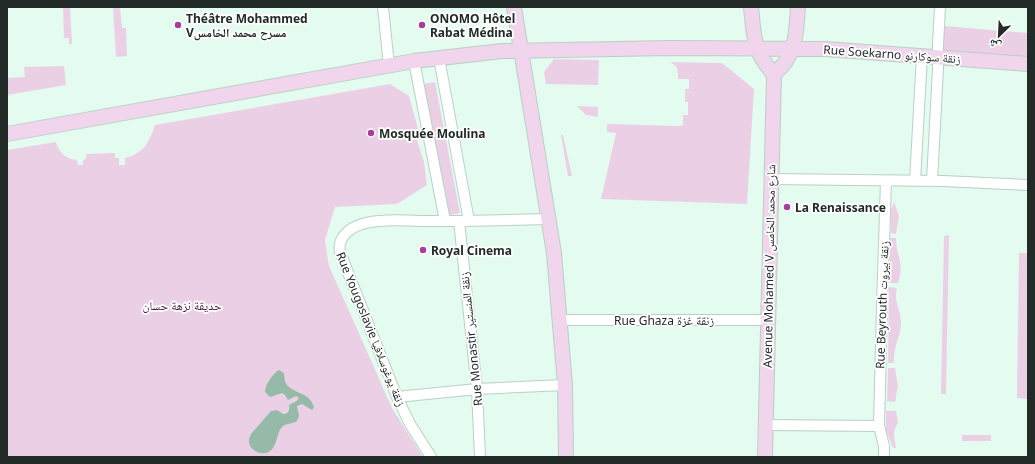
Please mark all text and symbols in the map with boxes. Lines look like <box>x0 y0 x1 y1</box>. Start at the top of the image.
place label: Théâtre Mohammed Vمسرح محمد الخامس <box>186 10 308 41</box>
place label: ONOMO Hôtel Rabat Médina <box>430 10 515 41</box>
north arrow <box>979 16 1019 56</box>
marker: Théâtre Mohammed Vمسرح محمد الخامس <box>173 20 183 30</box>
marker: ONOMO Hôtel Rabat Médina <box>417 20 427 30</box>
text: ش <box>986 35 1004 55</box>
street label: Rue Soekarno زنقة سوكارنو <box>823 41 962 67</box>
place label: Mosquée Moulina <box>379 125 485 142</box>
marker: Mosquée Moulina <box>366 128 376 138</box>
street label: Avenue Mohamed V شارع محمد الخامس <box>759 164 779 368</box>
place label: La Renaissance <box>795 199 886 216</box>
marker: La Renaissance <box>782 202 792 212</box>
street label: Rue Beyrouth زنقة بيروت <box>871 240 893 369</box>
place label: Royal Cinema <box>431 242 512 259</box>
marker: Royal Cinema <box>418 245 428 255</box>
street label: Rue Yougoslavie زنقة يوغوسلافيا <box>332 249 410 409</box>
street label: Rue Monastir زنقة المنستير <box>455 271 486 407</box>
park label: حديقة نزهة حسان <box>142 297 222 314</box>
street label: Rue Ghaza زنقة غزة <box>614 312 714 329</box>

